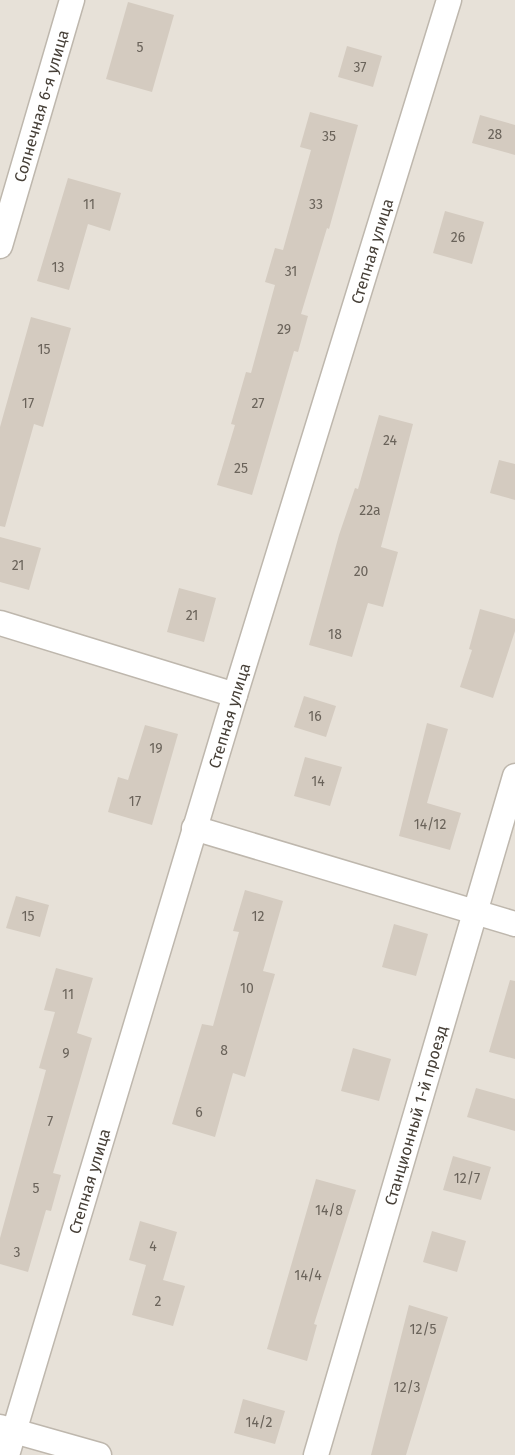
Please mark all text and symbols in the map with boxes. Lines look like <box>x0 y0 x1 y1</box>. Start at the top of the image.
street label: Солнечная 6-я улица <box>10 27 72 184</box>
house number: 5 <box>136 39 144 56</box>
house number: 37 <box>353 59 367 76</box>
house number: 28 <box>488 126 503 143</box>
house number: 35 <box>322 128 336 145</box>
house number: 11 <box>83 196 95 213</box>
house number: 33 <box>309 196 323 213</box>
street label: Степная улица <box>347 196 397 306</box>
house number: 26 <box>451 229 465 246</box>
house number: 13 <box>51 259 65 276</box>
house number: 31 <box>285 263 297 280</box>
house number: 29 <box>277 321 291 338</box>
house number: 15 <box>37 341 51 358</box>
house number: 17 <box>22 395 34 412</box>
house number: 27 <box>251 395 265 412</box>
house number: 24 <box>383 432 398 449</box>
house number: 25 <box>234 460 248 477</box>
house number: 22а <box>359 502 381 519</box>
house number: 21 <box>12 557 24 574</box>
house number: 20 <box>354 563 369 580</box>
house number: 21 <box>186 607 198 624</box>
house number: 18 <box>328 626 342 643</box>
street label: Степная улица <box>204 661 254 771</box>
house number: 16 <box>308 708 322 725</box>
house number: 19 <box>149 740 163 757</box>
house number: 14 <box>311 773 325 790</box>
house number: 17 <box>129 793 141 810</box>
house number: 14/12 <box>414 816 446 833</box>
house number: 15 <box>21 908 35 925</box>
house number: 12 <box>252 908 265 925</box>
house number: 10 <box>240 980 254 997</box>
house number: 11 <box>62 986 74 1003</box>
street label: Станционный 1-й проезд <box>380 1023 451 1207</box>
house number: 8 <box>220 1042 228 1059</box>
house number: 9 <box>62 1045 70 1062</box>
house number: 6 <box>195 1104 203 1121</box>
house number: 7 <box>47 1113 53 1130</box>
street label: Степная улица <box>64 1126 114 1236</box>
house number: 12/7 <box>454 1170 480 1187</box>
house number: 5 <box>32 1180 40 1197</box>
house number: 14/8 <box>315 1202 343 1219</box>
house number: 4 <box>149 1238 157 1255</box>
house number: 3 <box>14 1244 21 1261</box>
house number: 14/4 <box>294 1267 322 1284</box>
house number: 2 <box>155 1293 162 1310</box>
house number: 12/5 <box>409 1321 437 1338</box>
house number: 12/3 <box>394 1379 420 1396</box>
house number: 14/2 <box>246 1414 273 1431</box>

